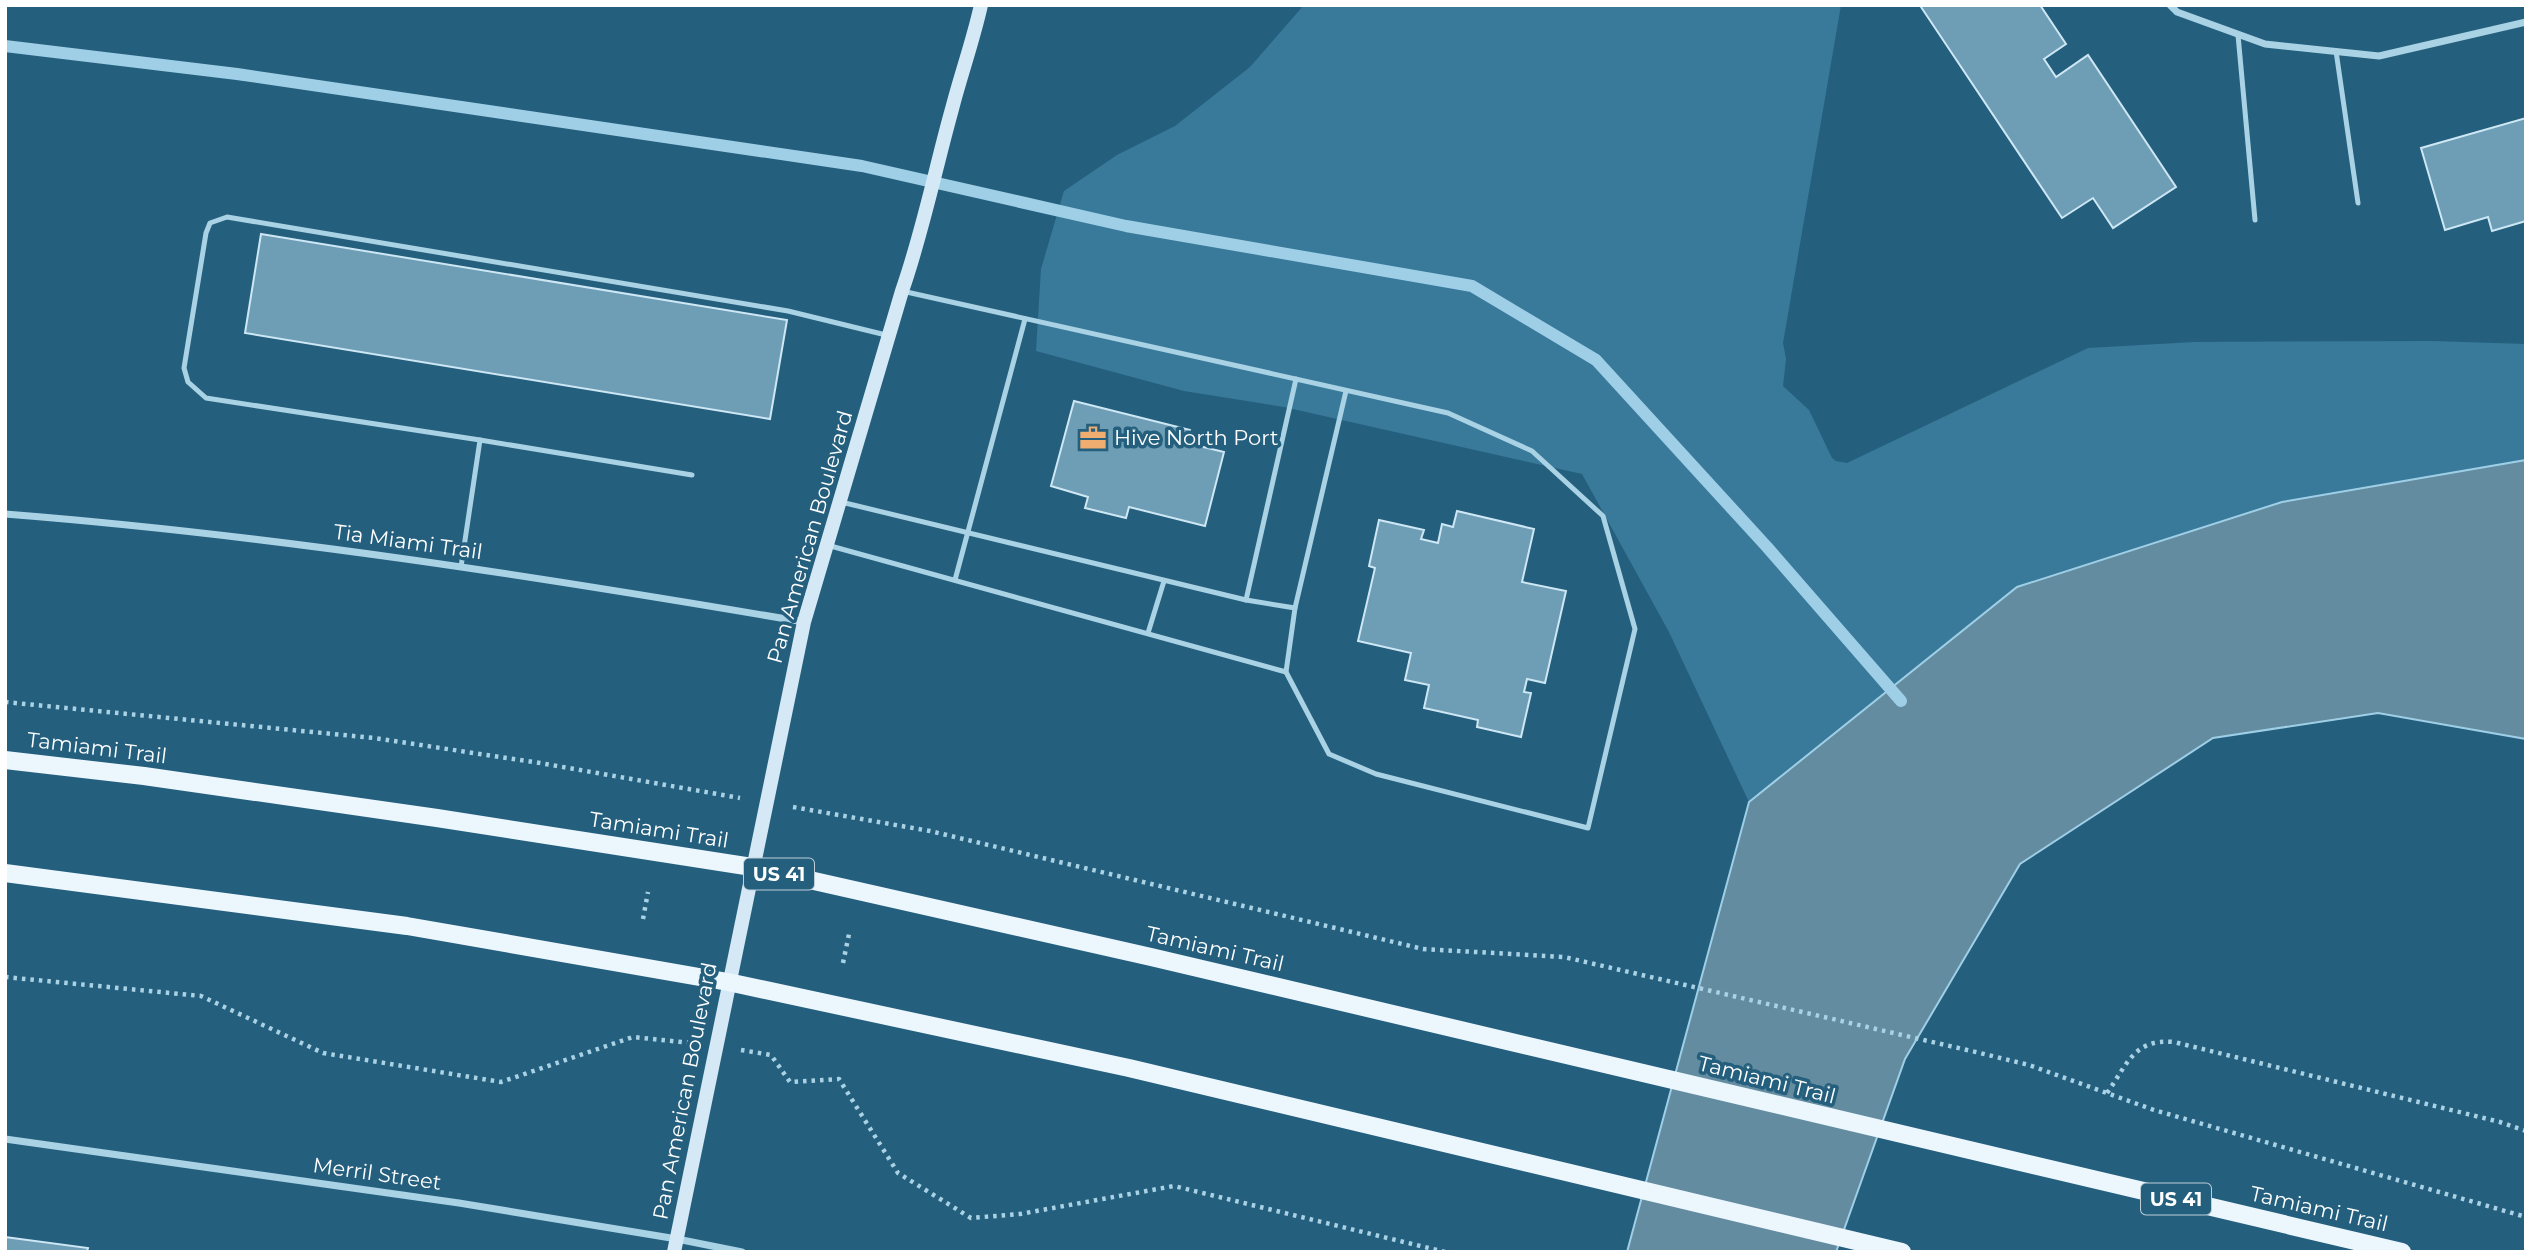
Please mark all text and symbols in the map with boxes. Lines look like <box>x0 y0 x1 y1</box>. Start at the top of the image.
street label: Pan American Boulevard <box>761 408 858 666</box>
office icon: Hive North Port <box>1078 423 1108 453</box>
place label: Hive North Port <box>1114 425 1278 450</box>
street label: Tia Miami Trail <box>332 519 484 564</box>
street label: Tamiami Trail <box>26 727 168 768</box>
street label: Tamiami Trail <box>588 806 730 853</box>
road number: US 41 <box>744 859 814 890</box>
street label: Tamiami Trail <box>1144 921 1286 977</box>
street label: Pan American Boulevard <box>647 960 722 1222</box>
street label: Tamiami Trail <box>1696 1050 1838 1109</box>
street label: Merril Street <box>311 1152 443 1195</box>
street label: Tamiami Trail <box>2248 1181 2390 1237</box>
road number: US 41 <box>2141 1184 2211 1214</box>

